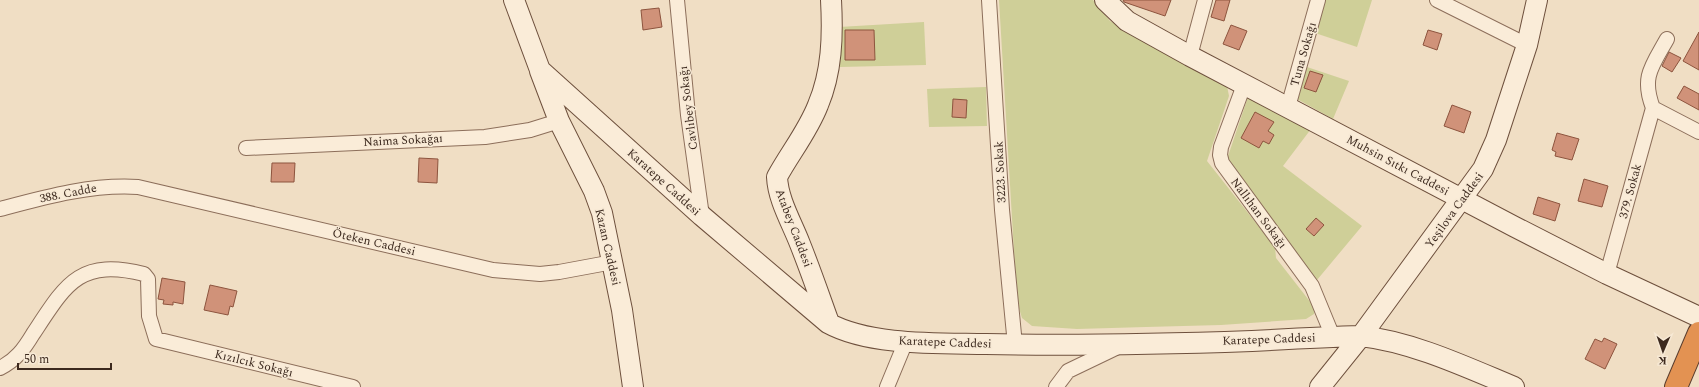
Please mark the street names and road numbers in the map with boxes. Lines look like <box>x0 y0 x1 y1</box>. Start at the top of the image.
street label: Tuna Sokağı <box>1285 19 1322 89</box>
street label: Cavlıbey Sokağı <box>674 65 703 151</box>
street label: Naima Sokağaı <box>363 129 444 152</box>
street label: Muhsin Sıtkı Caddesi <box>1343 130 1453 201</box>
street label: 3223. Sokak <box>989 140 1012 203</box>
street label: Karatepe Caddesi <box>623 144 705 221</box>
street label: 379. Sokak <box>1614 161 1647 221</box>
street label: Yeşilova Caddesi <box>1420 168 1489 252</box>
street label: Nallıhan Sokağı <box>1226 174 1292 253</box>
street label: 388. Cadde <box>38 179 98 208</box>
street label: Atabey Caddesi <box>770 186 817 270</box>
street label: Kazan Caddesi <box>589 207 626 288</box>
street label: Öteken Caddesi <box>330 224 418 261</box>
street label: Karatepe Caddesi <box>1222 328 1316 351</box>
street label: Karatepe Caddesi <box>898 331 992 354</box>
street label: Kızılcık Sokağı <box>213 345 295 382</box>

